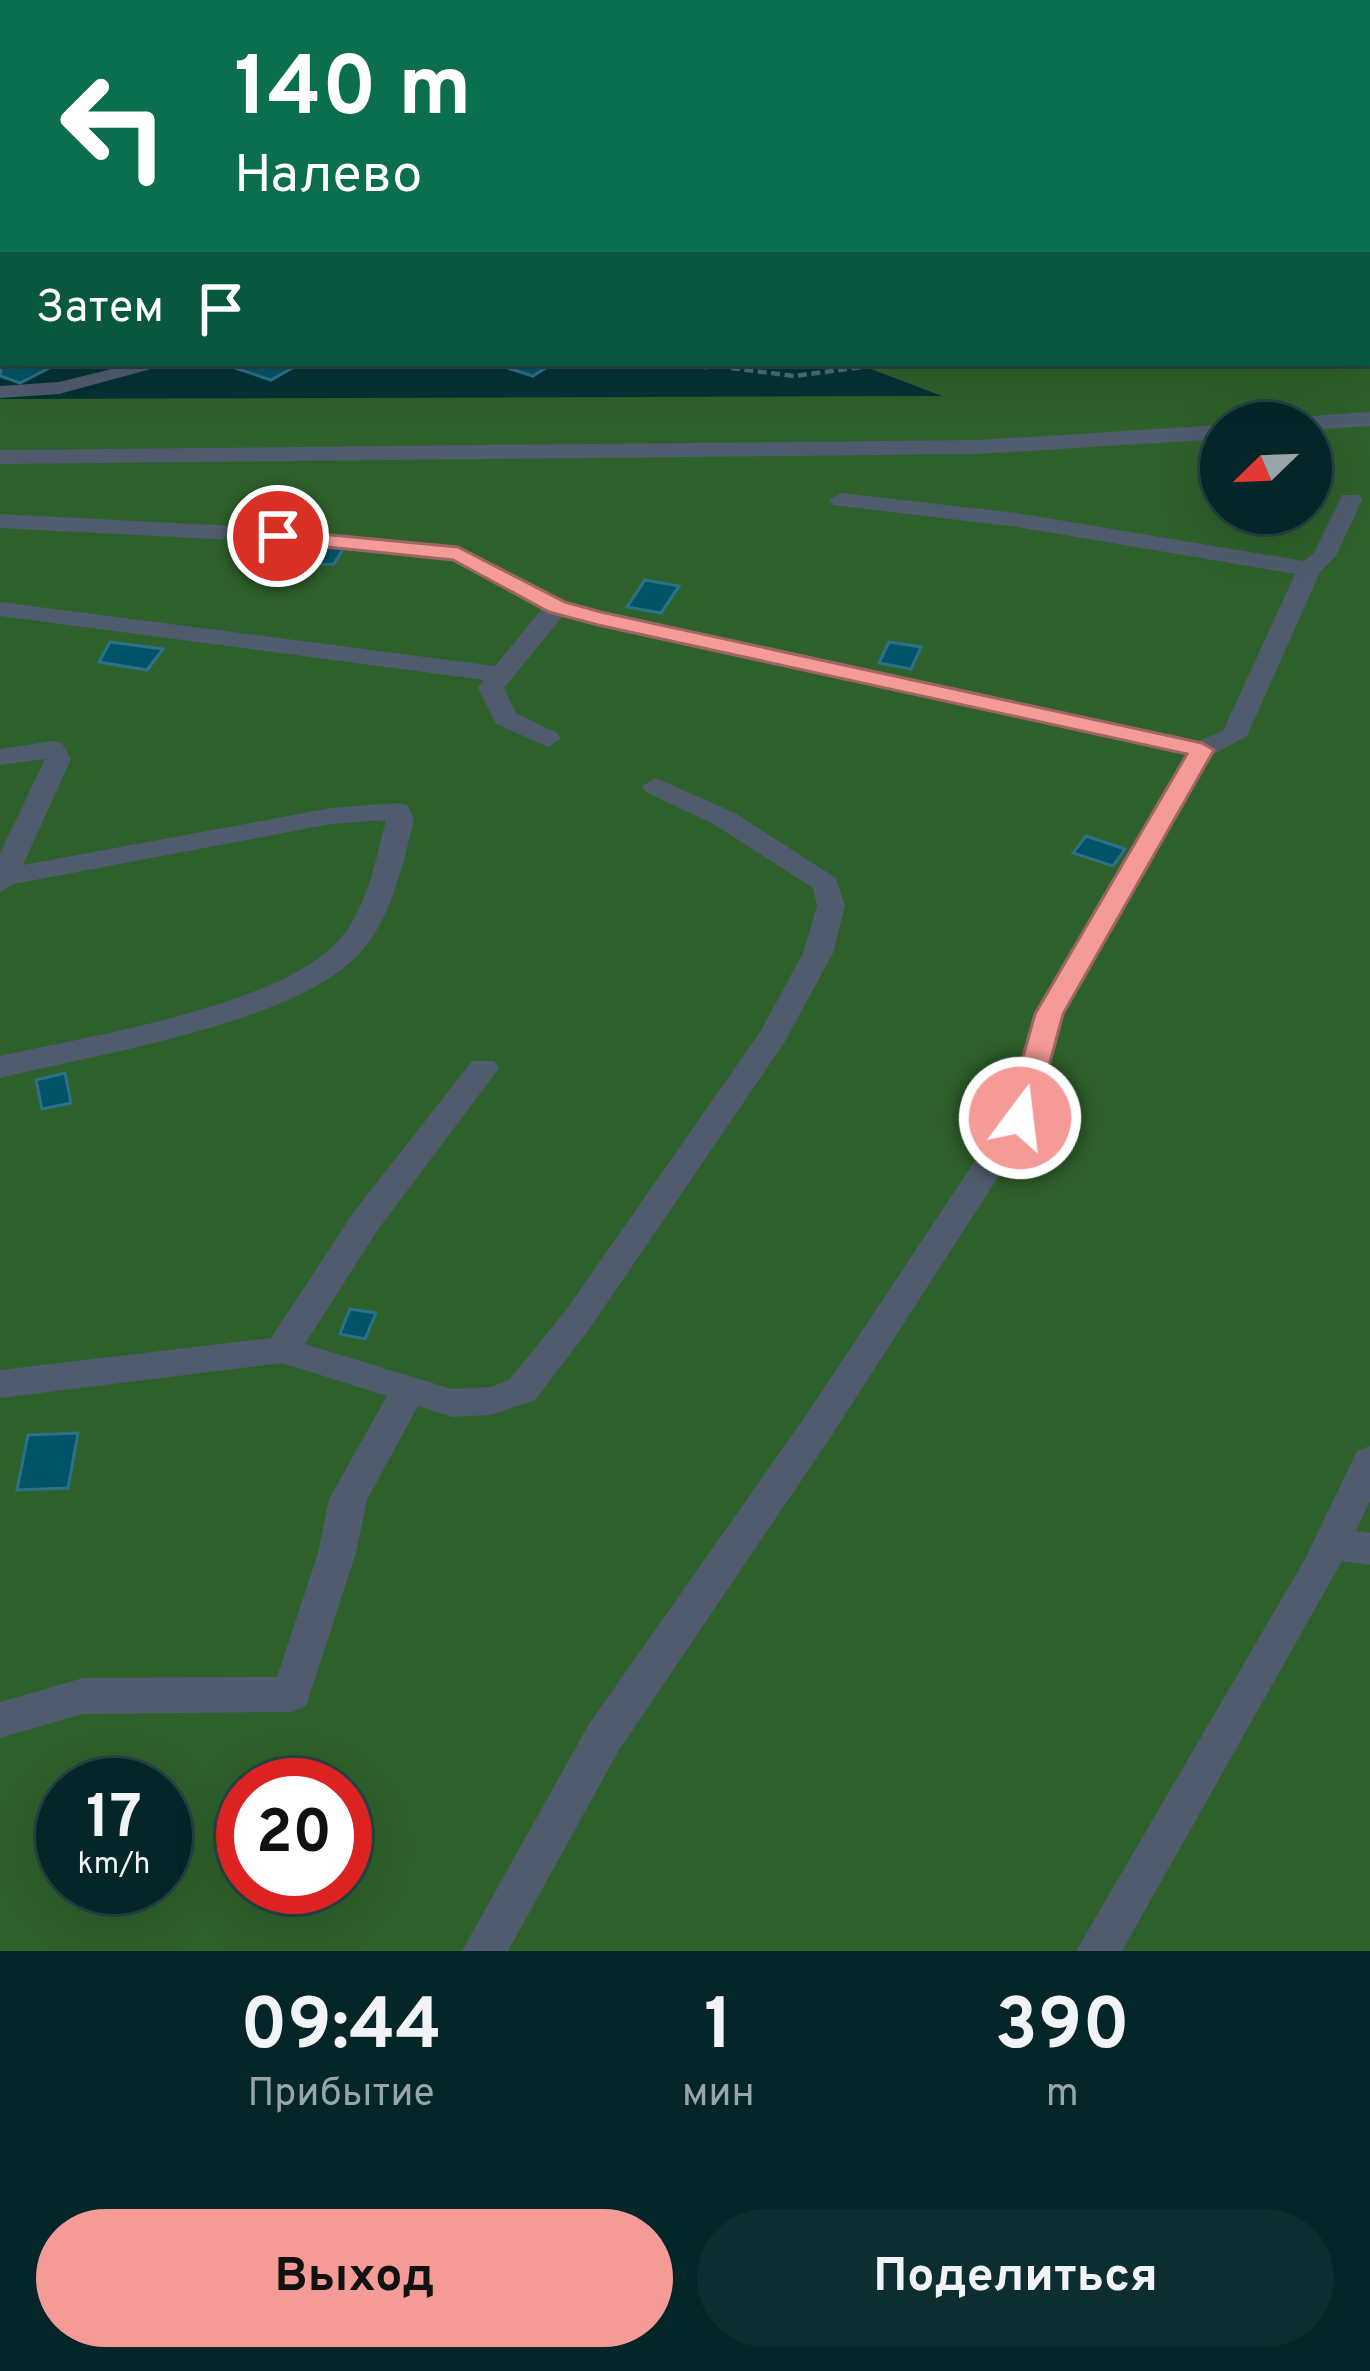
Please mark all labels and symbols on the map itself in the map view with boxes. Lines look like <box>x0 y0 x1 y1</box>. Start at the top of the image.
north arrow <box>1200 402 1332 534</box>
pin <box>227 485 329 587</box>
position arrow <box>957 1055 1083 1181</box>
speed limit sign: 20 <box>216 1758 372 1914</box>

